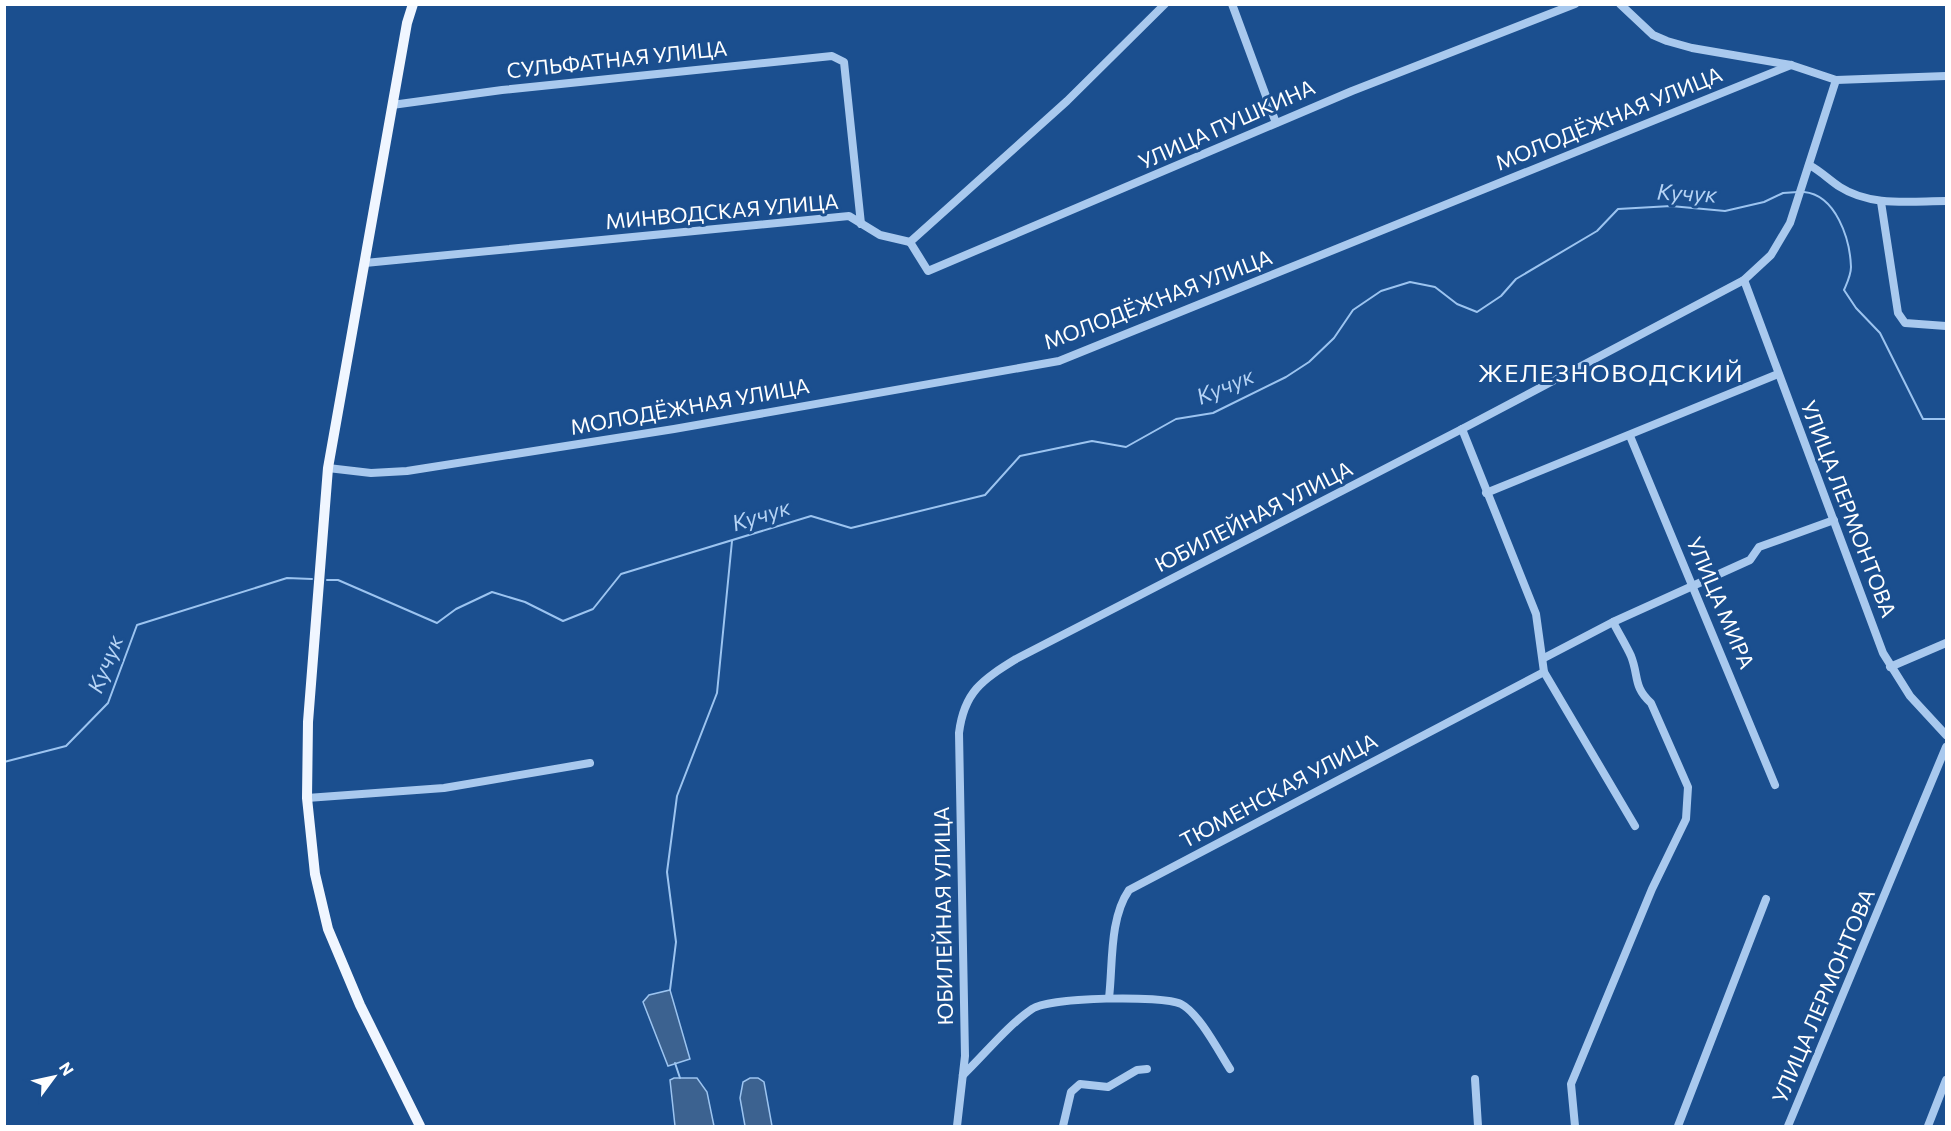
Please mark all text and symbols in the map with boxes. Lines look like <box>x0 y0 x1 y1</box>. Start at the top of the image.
street label: СУЛЬФАТНАЯ УЛИЦА <box>505 34 728 83</box>
street label: МОЛОДЁЖНАЯ УЛИЦА <box>1491 61 1726 175</box>
street label: УЛИЦА ПУШКИНА <box>1134 73 1318 174</box>
water label: Кучук <box>1656 177 1719 208</box>
street label: МИНВОДСКАЯ УЛИЦА <box>604 188 840 233</box>
street label: МОЛОДЁЖНАЯ УЛИЦА <box>1040 243 1275 354</box>
district label: ЖЕЛЕЗНОВОДСКИЙ <box>1478 358 1744 387</box>
water label: Кучук <box>1192 361 1259 410</box>
street label: МОЛОДЁЖНАЯ УЛИЦА <box>568 372 811 439</box>
street label: УЛИЦА ЛЕРМОНТОВА <box>1797 397 1902 620</box>
street label: ЮБИЛЕЙНАЯ УЛИЦА <box>1150 455 1356 576</box>
water label: Кучук <box>728 492 795 536</box>
street label: УЛИЦА МИРА <box>1682 533 1760 672</box>
water label: Кучук <box>81 630 129 697</box>
street label: ТЮМЕНСКАЯ УЛИЦА <box>1175 727 1381 852</box>
street label: ЮБИЛЕЙНАЯ УЛИЦА <box>928 807 957 1025</box>
street label: УЛИЦА ЛЕРМОНТОВА <box>1766 885 1879 1106</box>
north arrow <box>24 1047 84 1107</box>
text: N <box>56 1058 78 1079</box>

